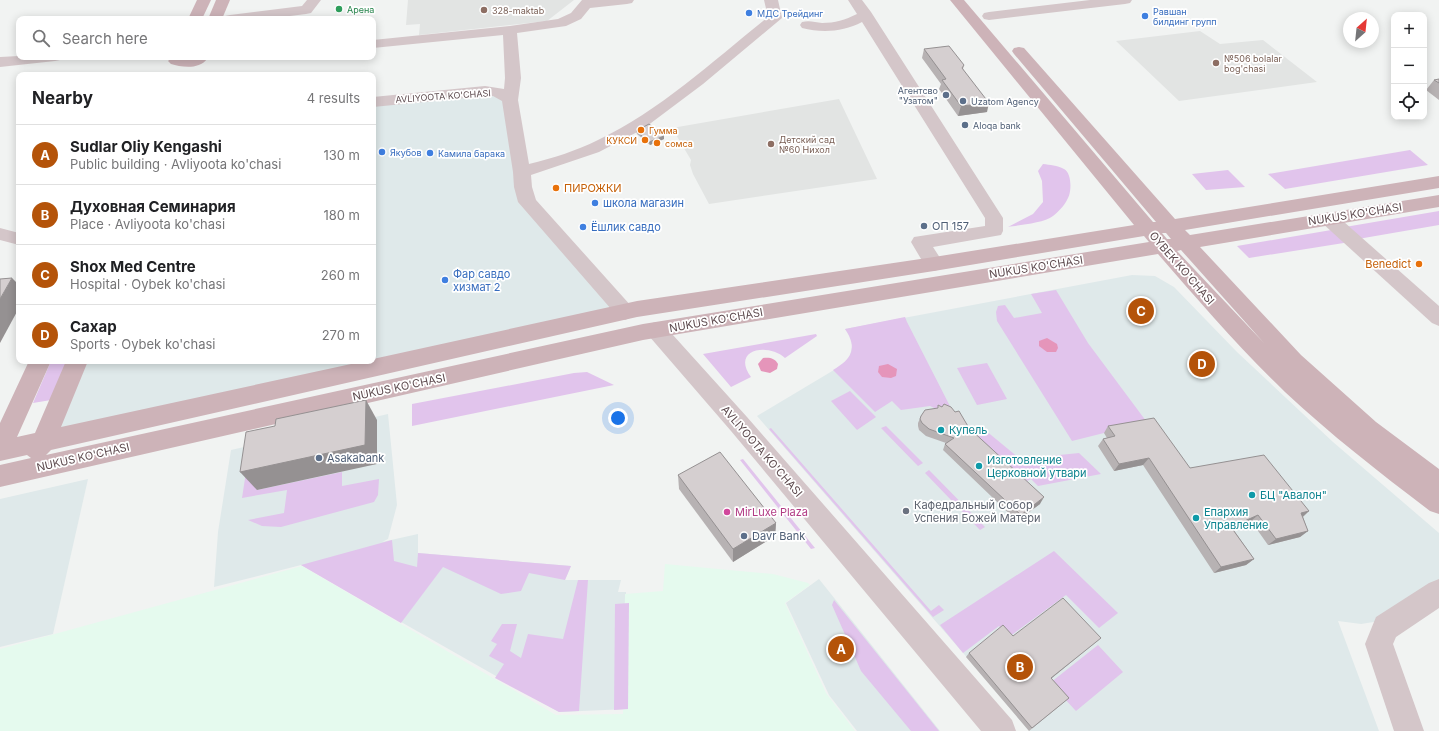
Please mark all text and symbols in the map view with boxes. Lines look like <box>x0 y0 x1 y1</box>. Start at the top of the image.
marker: Арена <box>334 4 344 14</box>
place label: Арена <box>347 4 374 15</box>
marker: 328-maktab <box>479 5 489 15</box>
place label: 328-maktab <box>492 5 545 16</box>
place label: Равшан билдинг групп <box>1153 6 1217 27</box>
marker: МДС Трейдинг <box>744 8 754 18</box>
place label: МДС Трейдинг <box>757 8 823 19</box>
marker: Равшан билдинг групп <box>1140 11 1150 21</box>
north arrow <box>1343 12 1379 48</box>
map controls <box>1391 12 1427 120</box>
button: + <box>1391 12 1427 48</box>
search box <box>16 16 376 60</box>
icon: search <box>30 27 52 49</box>
text: Search here <box>62 29 148 48</box>
button: − <box>1391 48 1427 84</box>
place label: №506 bolalar bog'chasi <box>1224 53 1282 74</box>
marker: №506 bolalar bog'chasi <box>1211 58 1221 68</box>
button: locate <box>1391 84 1427 120</box>
place label: Агентсво "Узатом" <box>898 85 938 106</box>
street label: AVLIYOOTA KO'CHASI <box>395 87 491 105</box>
text: Nearby <box>32 88 93 108</box>
text: 4 results <box>307 90 360 106</box>
marker: Агентсво "Узатом" <box>941 90 951 100</box>
marker: Uzatom Agency <box>958 96 968 106</box>
place label: Uzatom Agency <box>971 96 1039 107</box>
marker: Aloqa bank <box>960 120 970 130</box>
place label: Aloqa bank <box>973 120 1021 131</box>
marker: Гумма <box>636 125 646 135</box>
place label: Гумма <box>649 125 678 136</box>
place label: Детский сад №60 Нихол <box>779 134 835 155</box>
place label: КУКСИ <box>606 135 637 146</box>
marker: КУКСИ <box>640 135 650 145</box>
text: Sudlar Oliy Kengashi <box>70 137 222 156</box>
marker: сомса <box>652 138 662 148</box>
place label: сомса <box>665 138 693 149</box>
marker: Детский сад №60 Нихол <box>766 139 776 149</box>
text: A <box>40 147 50 163</box>
text: 130 m <box>323 147 360 163</box>
marker: Якубов <box>377 147 387 157</box>
place label: Якубов <box>390 147 422 158</box>
marker: Камила барака <box>425 148 435 158</box>
place label: Камила барака <box>438 148 505 159</box>
text: Public building · Avliyoota ko'chasi <box>70 156 281 172</box>
place label: ПИРОЖКИ <box>564 181 622 195</box>
marker: ПИРОЖКИ <box>551 183 561 193</box>
place label: школа магазин <box>603 196 684 210</box>
text: Духовная Семинария <box>70 197 236 216</box>
marker: школа магазин <box>590 198 600 208</box>
street label: NUKUS KO'CHASI <box>1307 200 1403 228</box>
text: B <box>41 207 49 223</box>
text: 180 m <box>323 207 360 223</box>
text: Place · Avliyoota ko'chasi <box>70 216 225 232</box>
place label: ОП 157 <box>932 219 969 233</box>
place label: Ёшлик савдо <box>591 220 661 234</box>
marker: ОП 157 <box>919 221 929 231</box>
marker: Ёшлик савдо <box>578 222 588 232</box>
street label: OYBEK KO'CHASI <box>1146 229 1218 307</box>
street label: NUKUS KO'CHASI <box>988 253 1084 281</box>
text: Shox Med Centre <box>70 257 196 276</box>
place label: Benedict <box>1365 257 1411 271</box>
marker: Benedict <box>1414 259 1424 269</box>
text: C <box>40 267 50 283</box>
text: 260 m <box>321 267 360 283</box>
place label: Фар савдо хизмат 2 <box>453 267 511 294</box>
marker: Фар савдо хизмат 2 <box>440 275 450 285</box>
text: Hospital · Oybek ko'chasi <box>70 276 225 292</box>
pin: C <box>1128 296 1154 326</box>
street label: NUKUS KO'CHASI <box>668 305 764 335</box>
text: Сахар <box>70 317 117 336</box>
text: D <box>40 327 50 343</box>
text: 270 m <box>322 327 360 343</box>
text: Sports · Oybek ko'chasi <box>70 336 215 352</box>
pin: D <box>1189 349 1215 379</box>
street label: NUKUS KO'CHASI <box>351 370 447 404</box>
street label: AVLIYOOTA KO'CHASI <box>718 402 806 500</box>
your location <box>608 408 628 428</box>
place label: Купель <box>949 423 988 437</box>
marker: Купель <box>936 425 946 435</box>
street label: NUKUS KO'CHASI <box>35 440 131 474</box>
place label: Asakabank <box>327 451 384 465</box>
marker: Asakabank <box>314 453 324 463</box>
place label: Изготовление Церковной утвари <box>987 453 1087 480</box>
marker: Изготовление Церковной утвари <box>974 461 984 471</box>
place label: БЦ "Авалон" <box>1260 488 1327 502</box>
marker: БЦ "Авалон" <box>1247 490 1257 500</box>
place label: Кафедральный Собор Успения Божeй Матери <box>914 498 1041 525</box>
place label: MirLuxe Plaza <box>735 505 808 519</box>
place label: Епархия Управление <box>1204 505 1268 532</box>
marker: Кафедральный Собор Успения Божeй Матери <box>901 506 911 516</box>
marker: MirLuxe Plaza <box>722 507 732 517</box>
marker: Епархия Управление <box>1191 513 1201 523</box>
place label: Davr Bank <box>752 529 805 543</box>
marker: Davr Bank <box>739 531 749 541</box>
pin: A <box>828 634 854 664</box>
pin: B <box>1007 652 1033 682</box>

